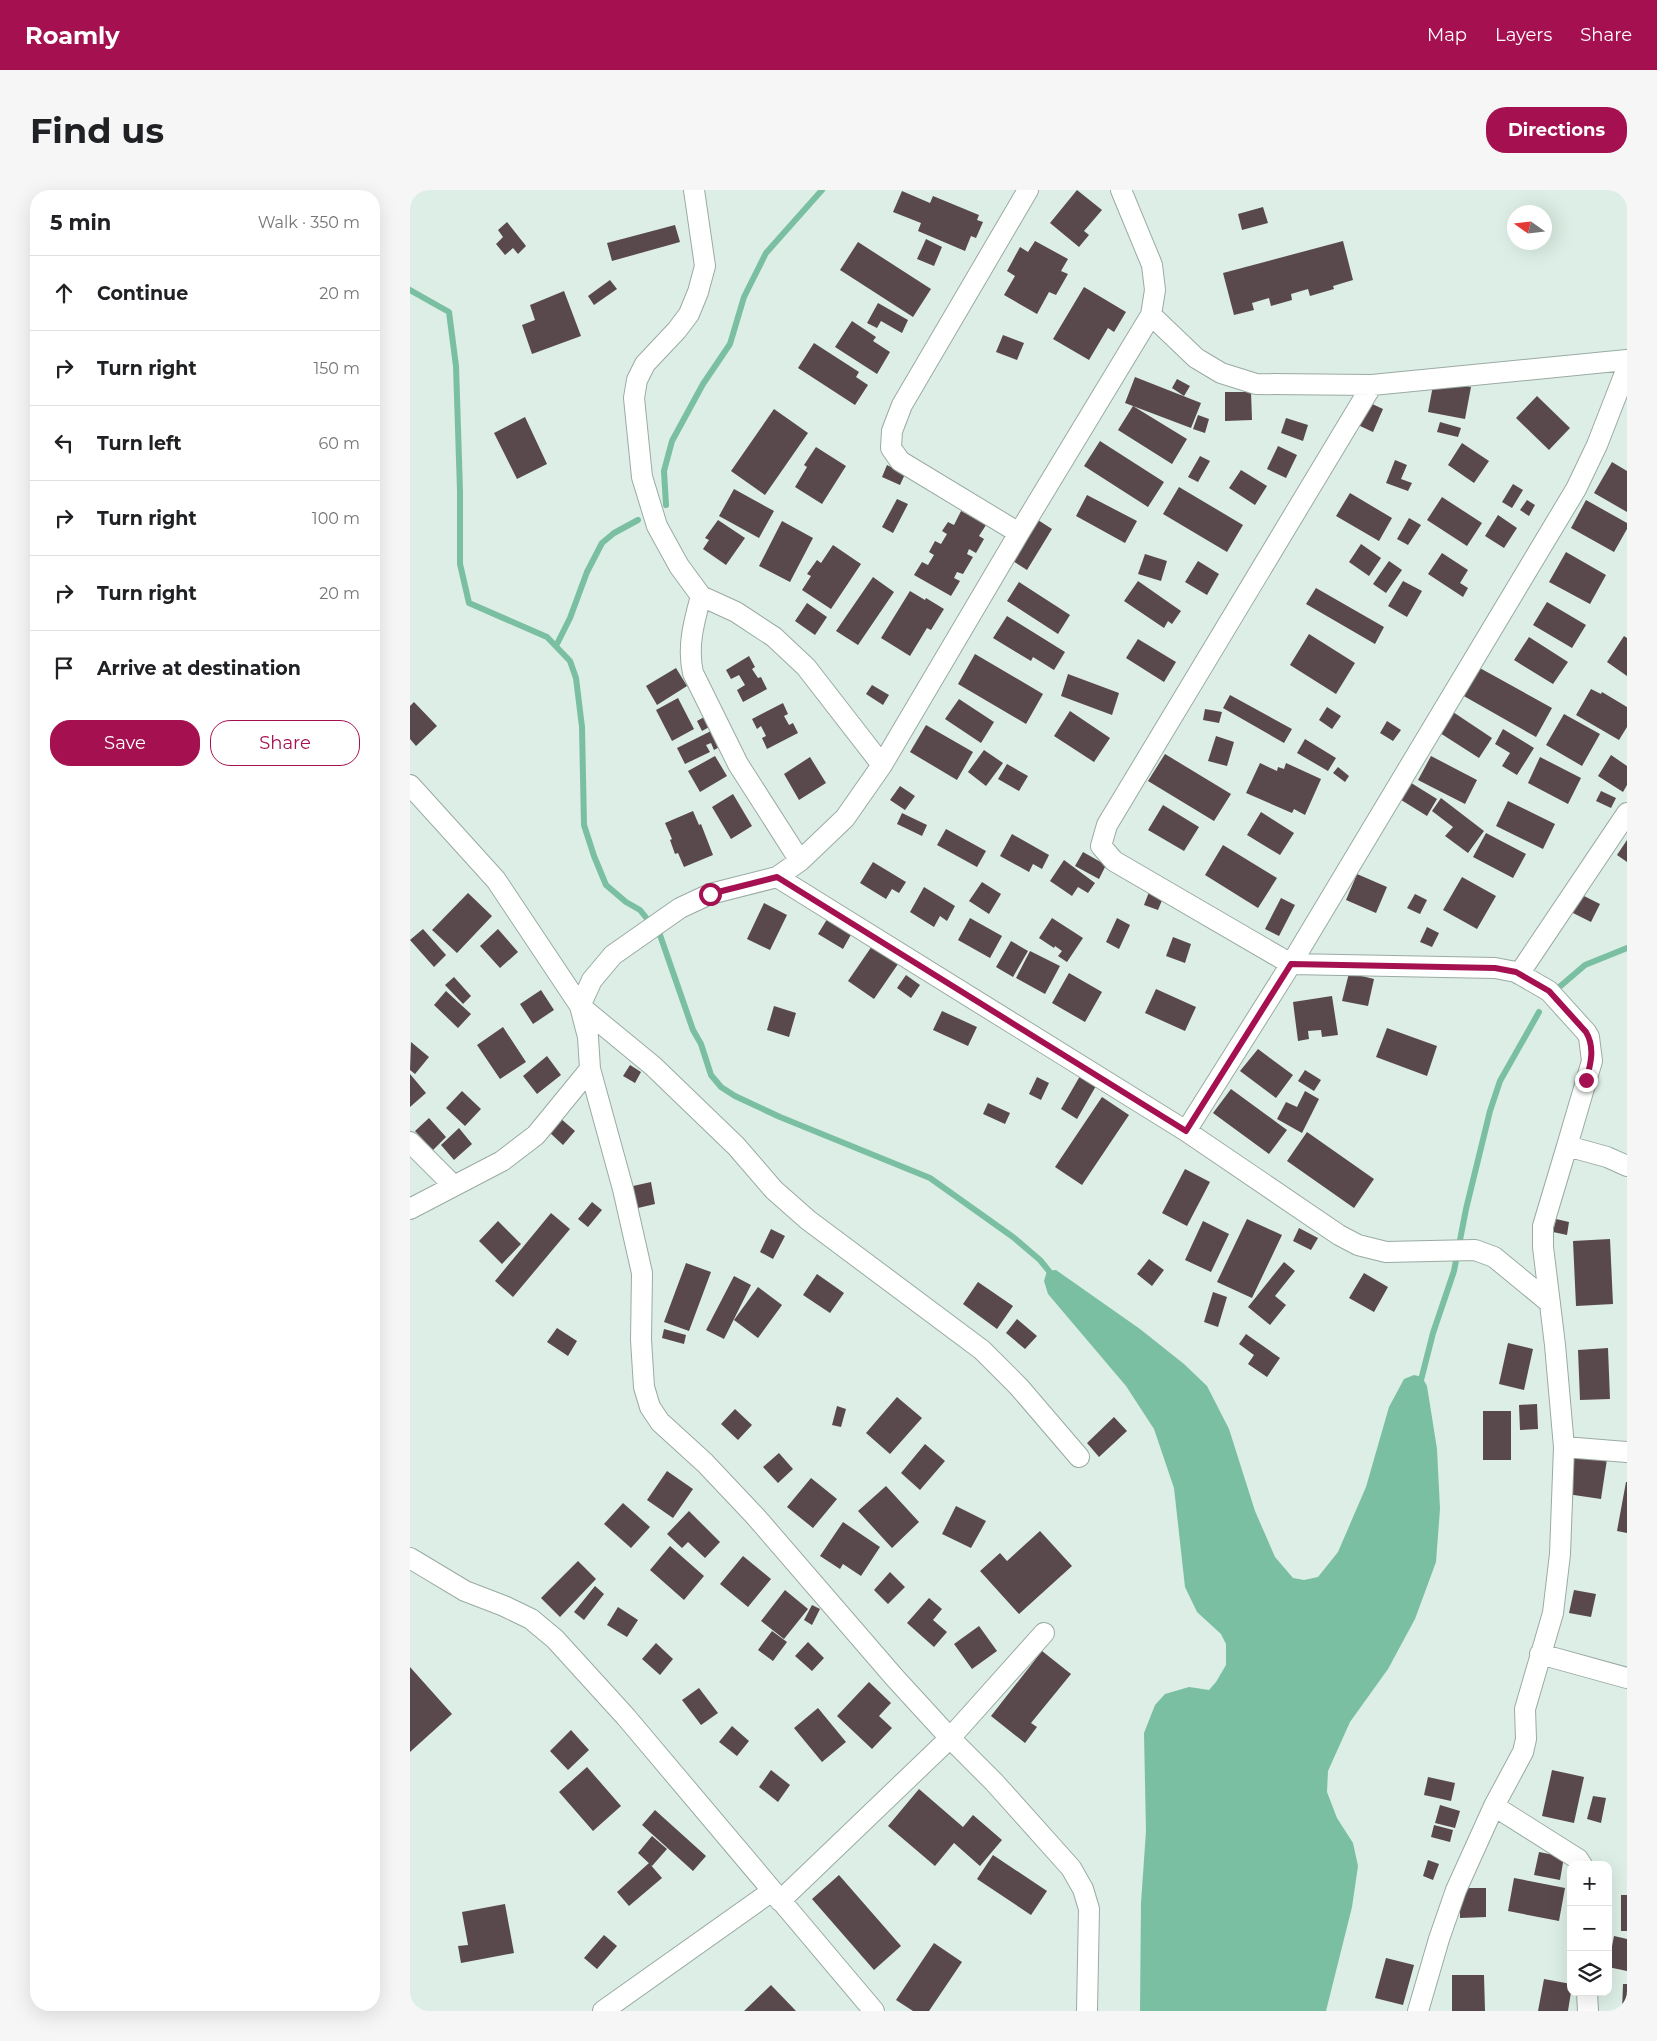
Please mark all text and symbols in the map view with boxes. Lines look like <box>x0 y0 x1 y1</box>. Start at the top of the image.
text: Roamly <box>25 21 120 50</box>
text: Map <box>1427 24 1467 46</box>
text: Layers <box>1495 24 1552 46</box>
text: Share <box>1580 24 1632 46</box>
button: Directions <box>1486 107 1627 153</box>
text: Find us <box>30 109 164 152</box>
north arrow <box>1507 205 1552 250</box>
text: 5 min <box>50 210 111 235</box>
text: Walk · 350 m <box>258 213 360 232</box>
icon: ahead <box>50 279 78 307</box>
text: Continue <box>97 282 188 305</box>
text: 20 m <box>319 284 360 303</box>
icon: right <box>50 354 78 382</box>
text: Turn right <box>97 357 197 380</box>
text: 150 m <box>313 359 360 378</box>
icon: left <box>50 429 78 457</box>
text: Turn left <box>97 432 182 455</box>
text: 60 m <box>318 434 360 453</box>
icon: right <box>50 504 78 532</box>
text: Turn right <box>97 507 197 530</box>
text: 100 m <box>312 509 360 528</box>
icon: right <box>50 579 78 607</box>
text: Turn right <box>97 582 197 605</box>
text: 20 m <box>319 584 360 603</box>
icon: arrive <box>50 654 78 682</box>
text: Arrive at destination <box>97 657 301 680</box>
button: Save <box>50 720 200 766</box>
button: Share <box>210 720 360 766</box>
route start <box>699 883 722 906</box>
route end <box>1575 1069 1598 1092</box>
map controls <box>1567 1861 1612 1996</box>
button: + <box>1567 1861 1612 1906</box>
button: − <box>1567 1906 1612 1951</box>
button: layers <box>1567 1951 1612 1996</box>

